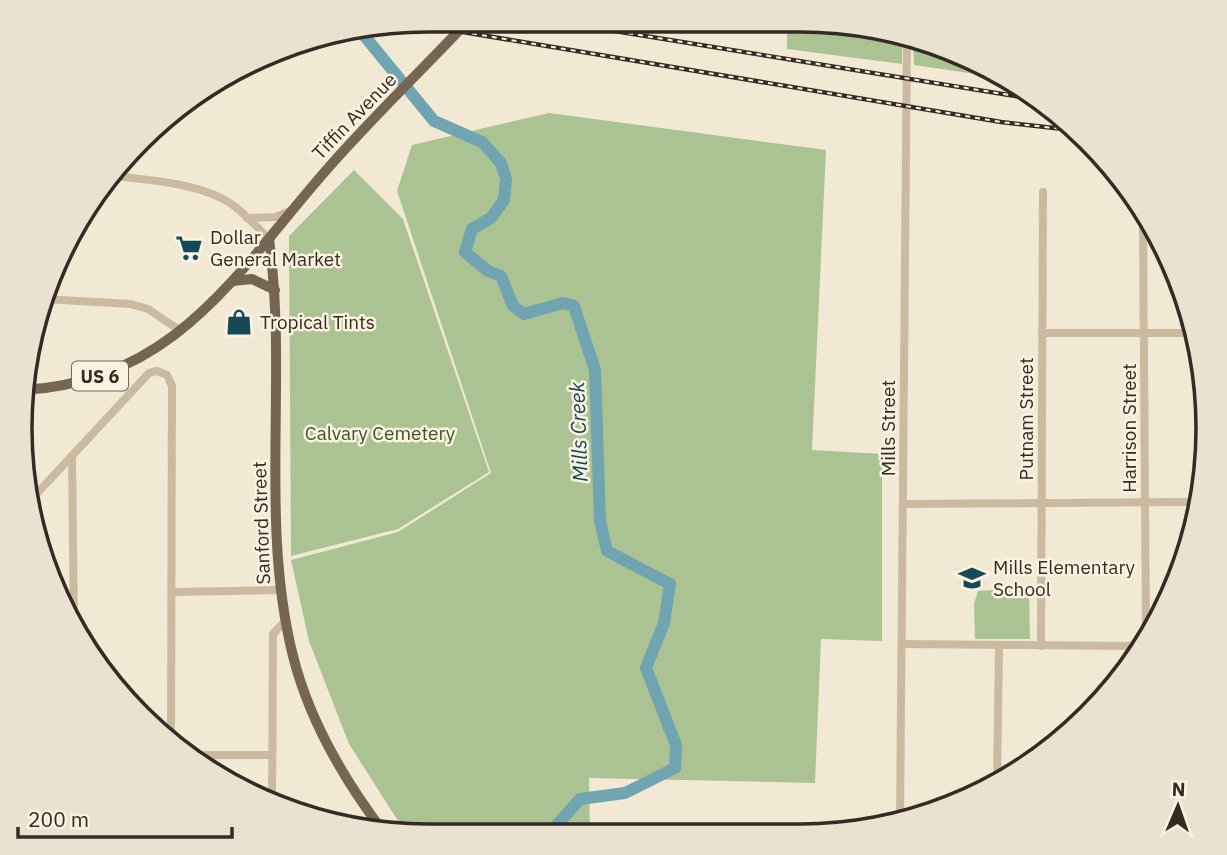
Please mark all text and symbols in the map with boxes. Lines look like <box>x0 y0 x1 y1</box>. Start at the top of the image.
street label: Tiffin Avenue <box>307 68 401 164</box>
place label: Dollar General Market <box>210 225 341 271</box>
supermarket icon: Dollar General Market <box>174 233 204 263</box>
shop icon: Tropical Tints <box>224 307 254 337</box>
place label: Tropical Tints <box>260 310 375 334</box>
street label: Putnam Street <box>1014 357 1038 481</box>
road number: US 6 <box>72 362 128 390</box>
street label: Harrison Street <box>1117 363 1141 493</box>
water label: Mills Creek <box>562 380 594 483</box>
street label: Mills Street <box>876 380 900 476</box>
park label: Calvary Cemetery <box>305 421 456 445</box>
street label: Sanford Street <box>247 461 275 585</box>
place label: Mills Elementary School <box>993 555 1136 601</box>
school or university icon: Mills Elementary School <box>957 563 987 593</box>
north arrow <box>1143 771 1213 841</box>
text: N <box>1171 777 1186 801</box>
scale bar <box>18 796 231 840</box>
text: 200 m <box>28 805 89 833</box>

